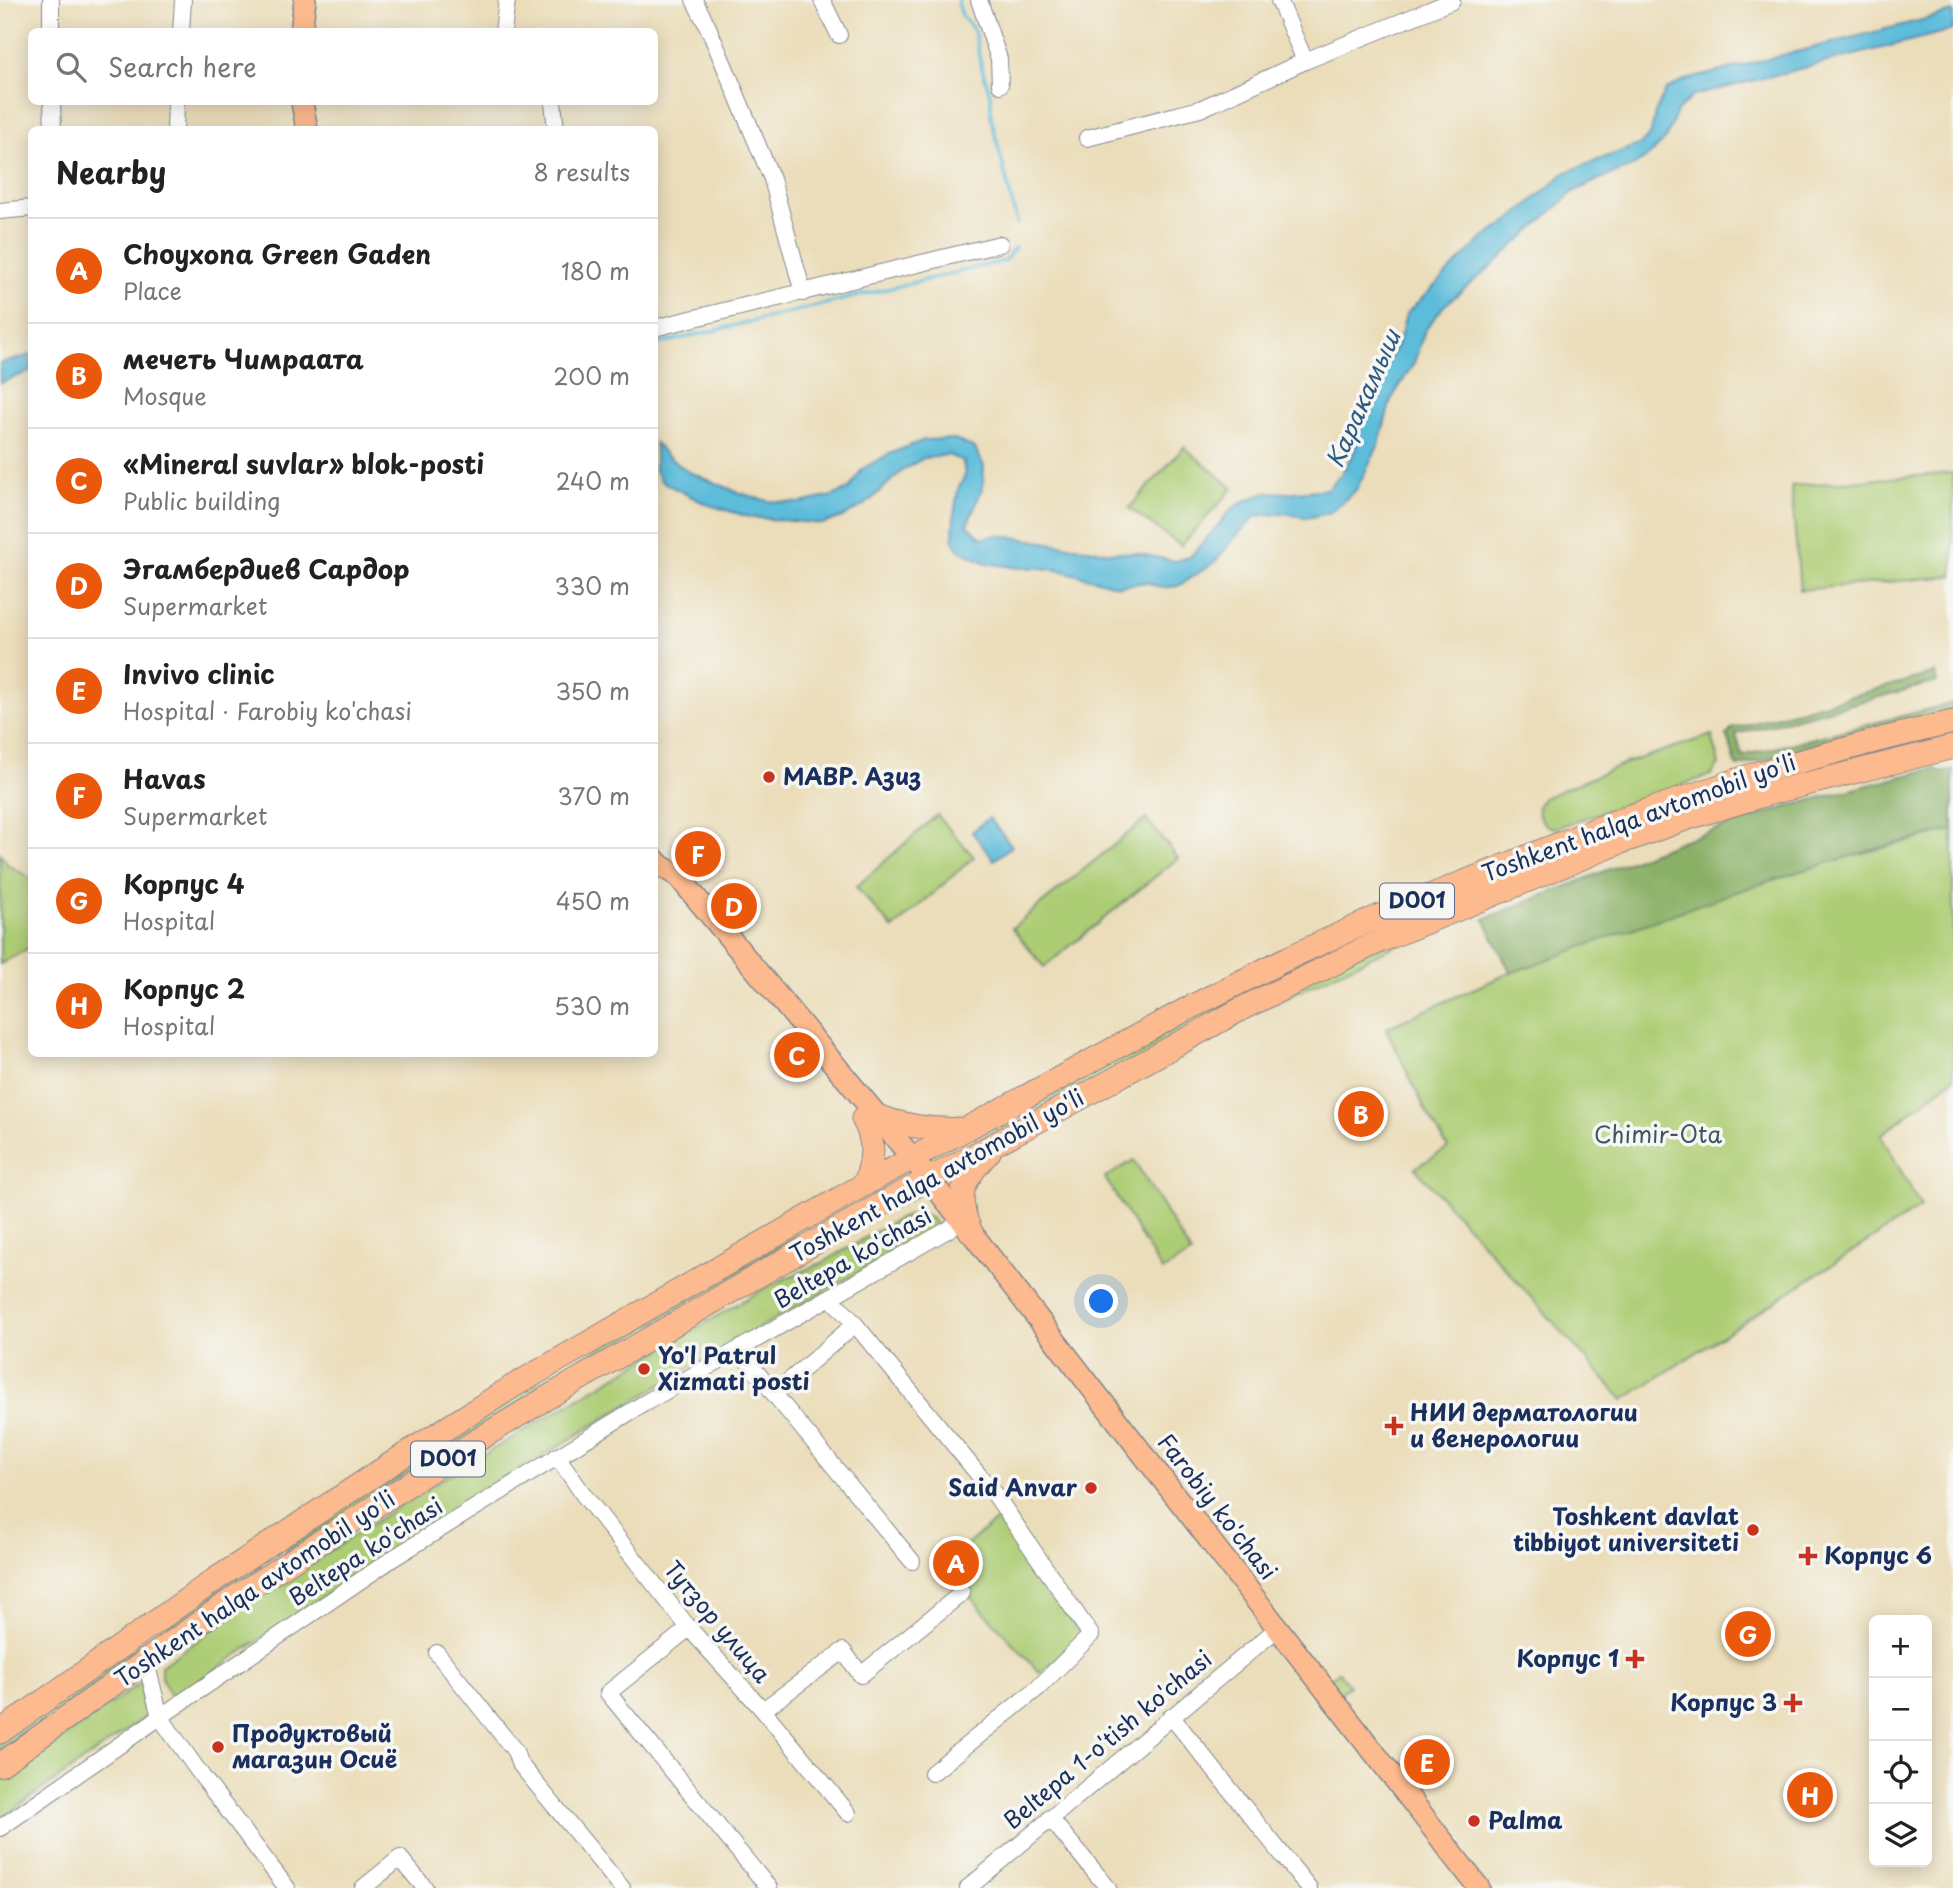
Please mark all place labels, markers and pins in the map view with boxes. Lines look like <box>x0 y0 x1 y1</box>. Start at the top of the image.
place label: МАВР. Азиз <box>783 758 921 793</box>
marker: МАВР. Азиз <box>761 769 777 785</box>
pin: F <box>675 828 721 880</box>
pin: D <box>711 880 757 932</box>
pin: C <box>774 1029 820 1081</box>
pin: B <box>1338 1088 1384 1140</box>
place label: Yo'l Patrul Xizmati posti <box>658 1337 809 1398</box>
marker: Yo'l Patrul Xizmati posti <box>636 1361 652 1377</box>
place label: НИИ дерматологии и венерологии <box>1410 1394 1638 1455</box>
marker: НИИ дерматологии и венерологии <box>1384 1416 1404 1436</box>
place label: Said Anvar <box>948 1469 1078 1504</box>
marker: Said Anvar <box>1083 1480 1099 1496</box>
place label: Toshkent davlat tibbiyot universiteti <box>1513 1498 1739 1559</box>
marker: Toshkent davlat tibbiyot universiteti <box>1745 1522 1761 1538</box>
pin: A <box>933 1537 979 1589</box>
place label: Корпус 6 <box>1824 1537 1932 1572</box>
marker: Корпус 6 <box>1798 1546 1818 1566</box>
pin: G <box>1725 1608 1771 1660</box>
place label: Корпус 1 <box>1516 1640 1619 1675</box>
marker: Корпус 1 <box>1625 1649 1645 1669</box>
place label: Корпус 3 <box>1670 1684 1777 1719</box>
marker: Корпус 3 <box>1783 1693 1803 1713</box>
place label: Продуктовый магазин Осиё <box>232 1715 398 1776</box>
pin: E <box>1404 1736 1450 1788</box>
marker: Продуктовый магазин Осиё <box>210 1739 226 1755</box>
pin: H <box>1787 1769 1833 1821</box>
place label: Palma <box>1488 1802 1563 1837</box>
marker: Palma <box>1466 1813 1482 1829</box>

